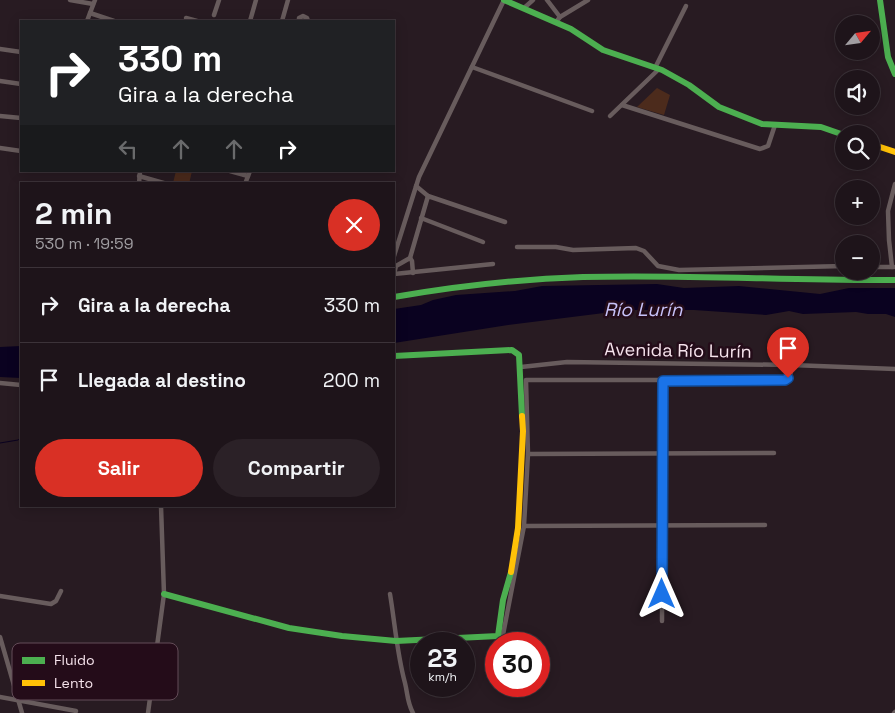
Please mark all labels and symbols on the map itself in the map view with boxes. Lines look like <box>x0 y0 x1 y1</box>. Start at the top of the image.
north arrow <box>835 15 880 60</box>
water label: Río Lurín <box>604 297 683 322</box>
pin <box>767 327 809 378</box>
street label: Avenida Río Lurín <box>604 337 752 363</box>
position arrow <box>635 567 687 619</box>
speed limit sign: 30 <box>485 632 550 697</box>
legend <box>12 643 178 700</box>
text: Fluido <box>54 651 95 669</box>
text: Lento <box>54 674 93 692</box>

